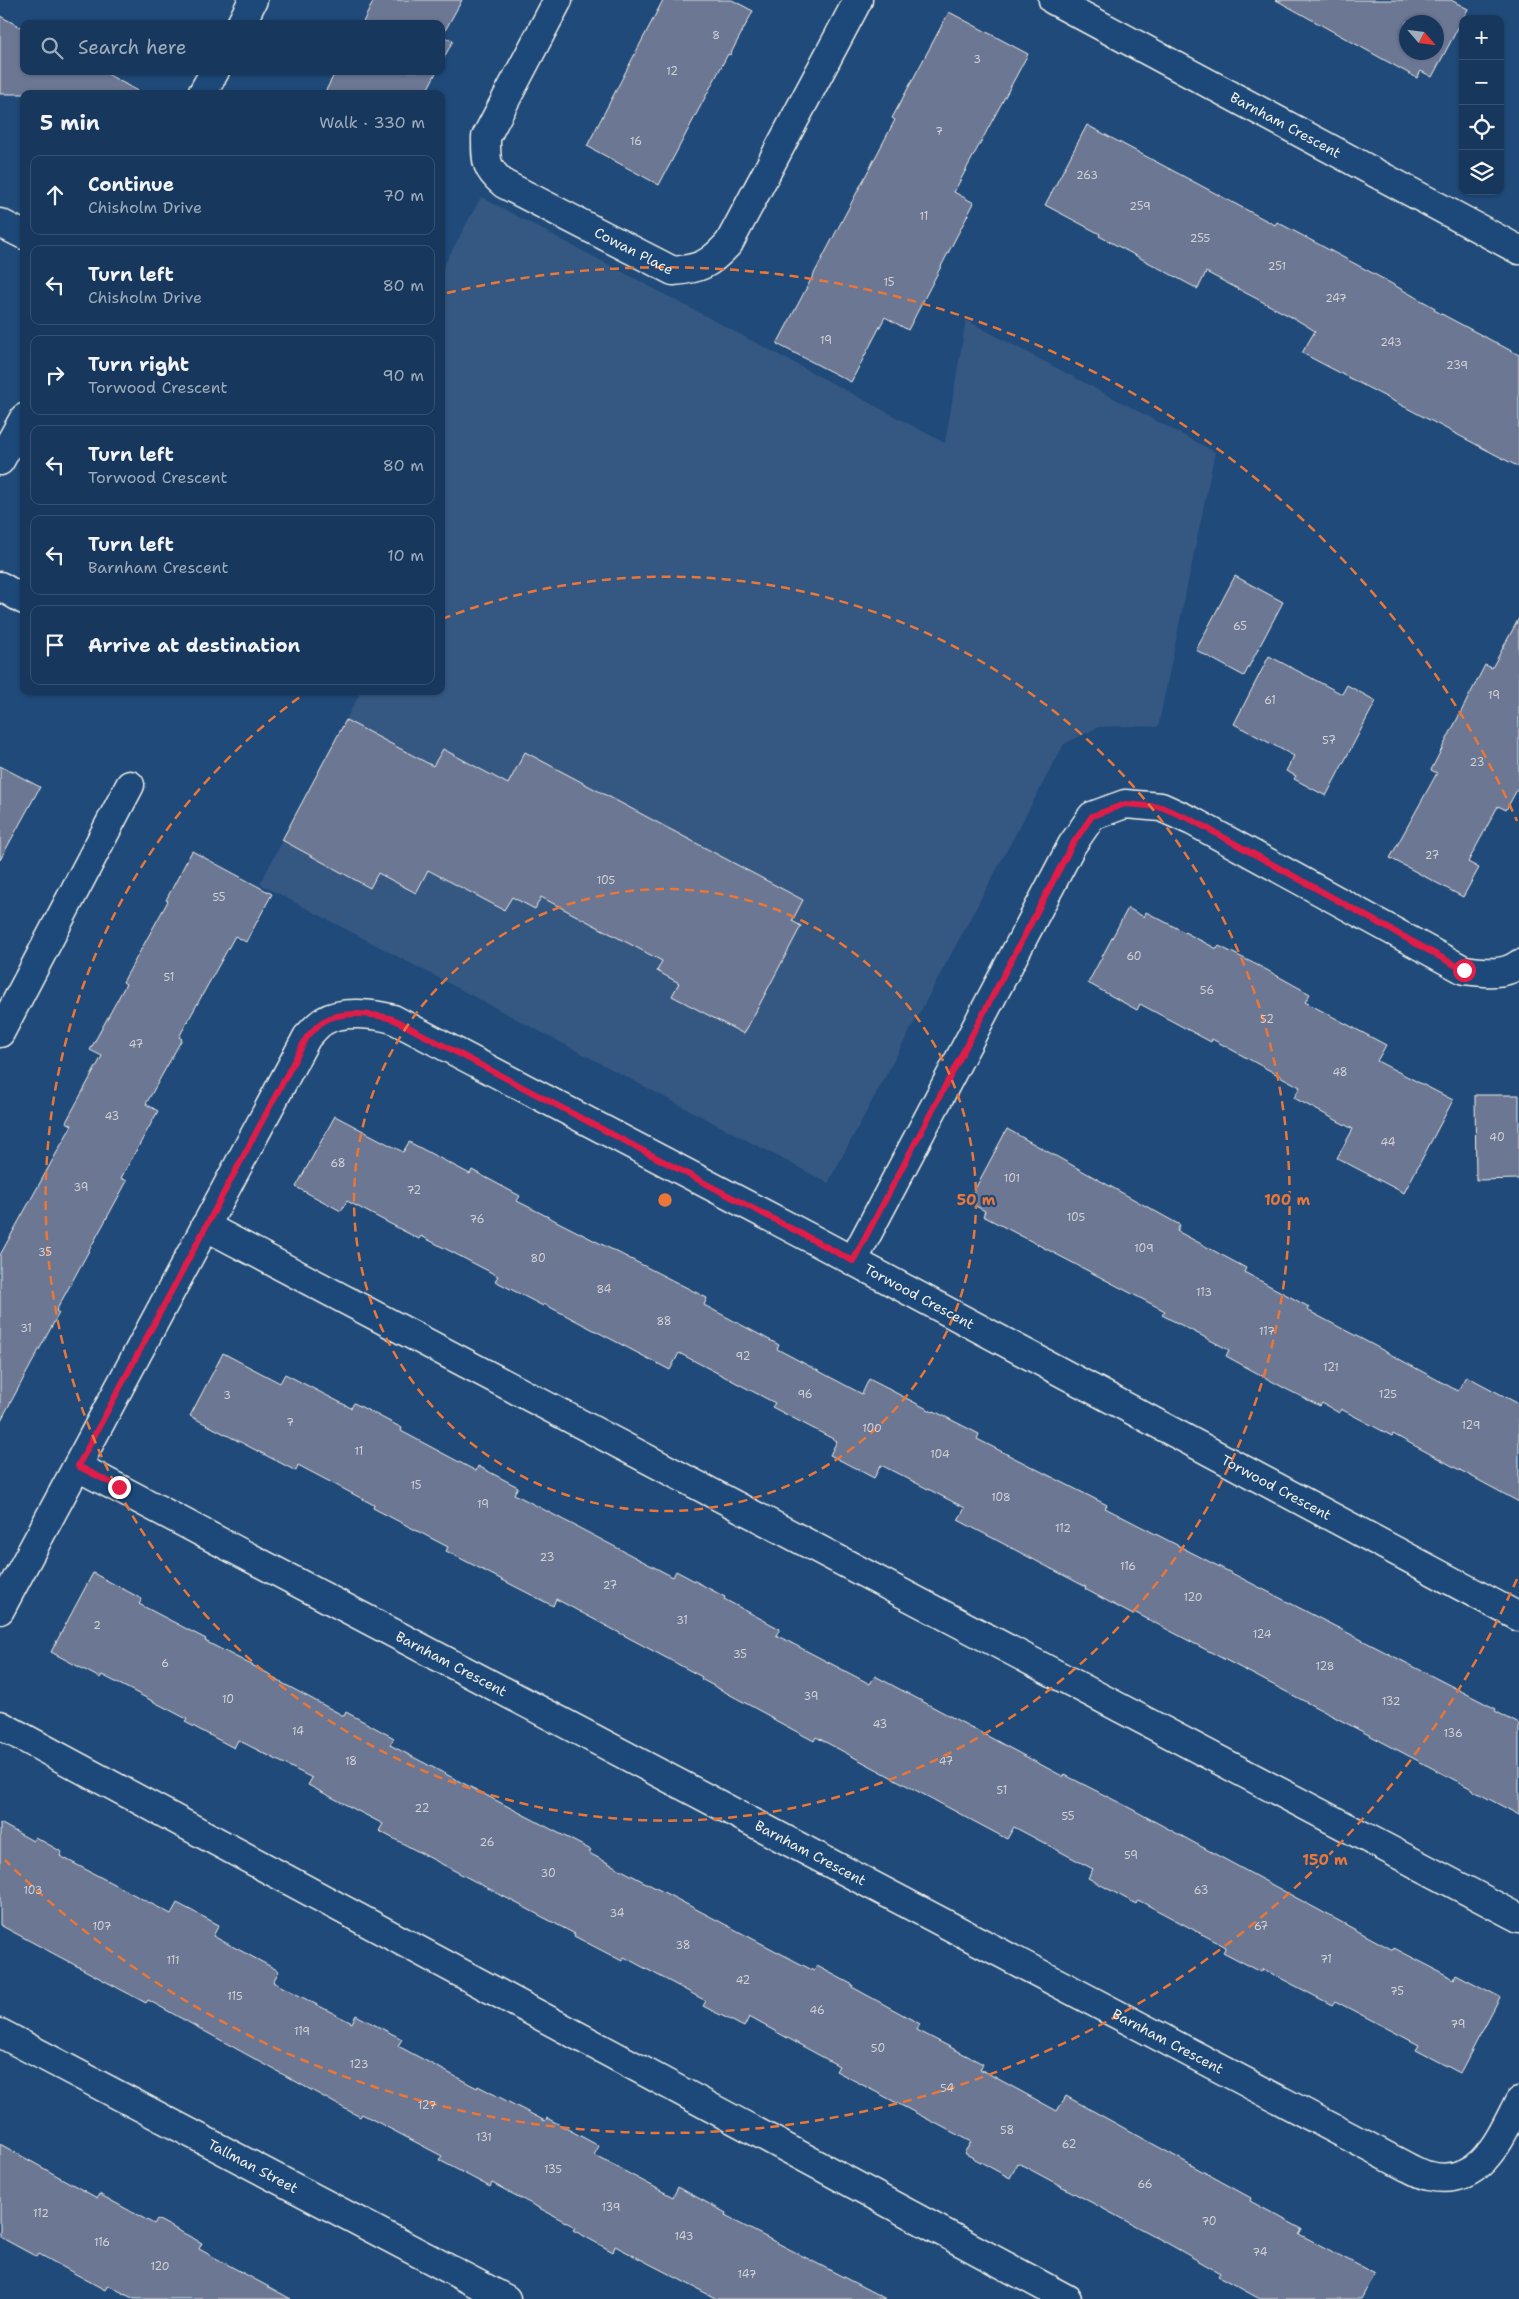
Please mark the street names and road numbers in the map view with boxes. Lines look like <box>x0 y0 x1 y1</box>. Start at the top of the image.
street label: Barnham Crescent <box>1227 88 1344 162</box>
street label: Cowan Place <box>591 223 677 279</box>
street label: Torwood Crescent <box>861 1260 977 1333</box>
street label: Torwood Crescent <box>1218 1451 1335 1524</box>
street label: Barnham Crescent <box>393 1627 510 1700</box>
street label: Barnham Crescent <box>752 1816 869 1889</box>
street label: Barnham Crescent <box>1109 2005 1227 2078</box>
street label: Tallman Street <box>205 2135 301 2197</box>

